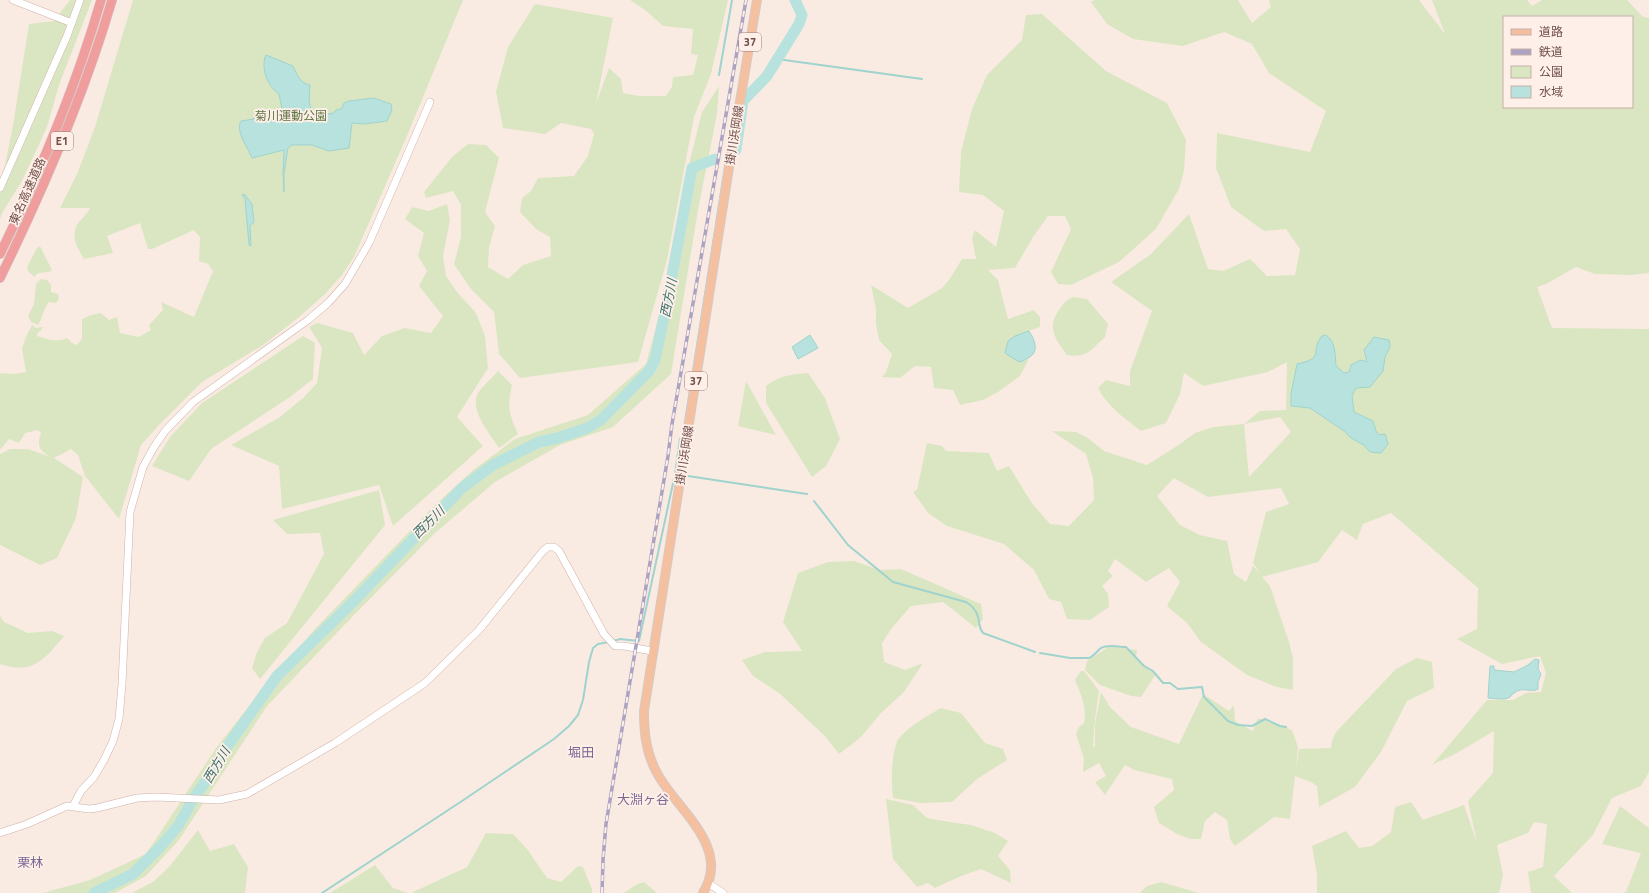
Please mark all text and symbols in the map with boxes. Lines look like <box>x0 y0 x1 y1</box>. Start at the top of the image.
legend <box>1503 16 1633 108</box>
text: 道路 <box>1539 22 1563 41</box>
road number: 37 <box>739 33 761 51</box>
text: 鉄道 <box>1539 42 1563 61</box>
text: 公園 <box>1539 62 1563 81</box>
text: 水域 <box>1539 82 1563 101</box>
street label: 掛川浜岡線 <box>720 104 748 166</box>
park label: 菊川運動公園 <box>255 106 327 125</box>
road number: E1 <box>51 132 73 150</box>
street label: 東名高速道路 <box>4 154 50 228</box>
water label: 西方川 <box>654 275 682 319</box>
road number: 37 <box>685 372 707 390</box>
street label: 掛川浜岡線 <box>670 424 698 486</box>
water label: 西方川 <box>407 500 450 543</box>
water label: 西方川 <box>197 741 236 787</box>
district label: 堀田 <box>568 742 594 762</box>
district label: 大淵ヶ谷 <box>617 789 669 809</box>
district label: 栗林 <box>17 852 43 872</box>

